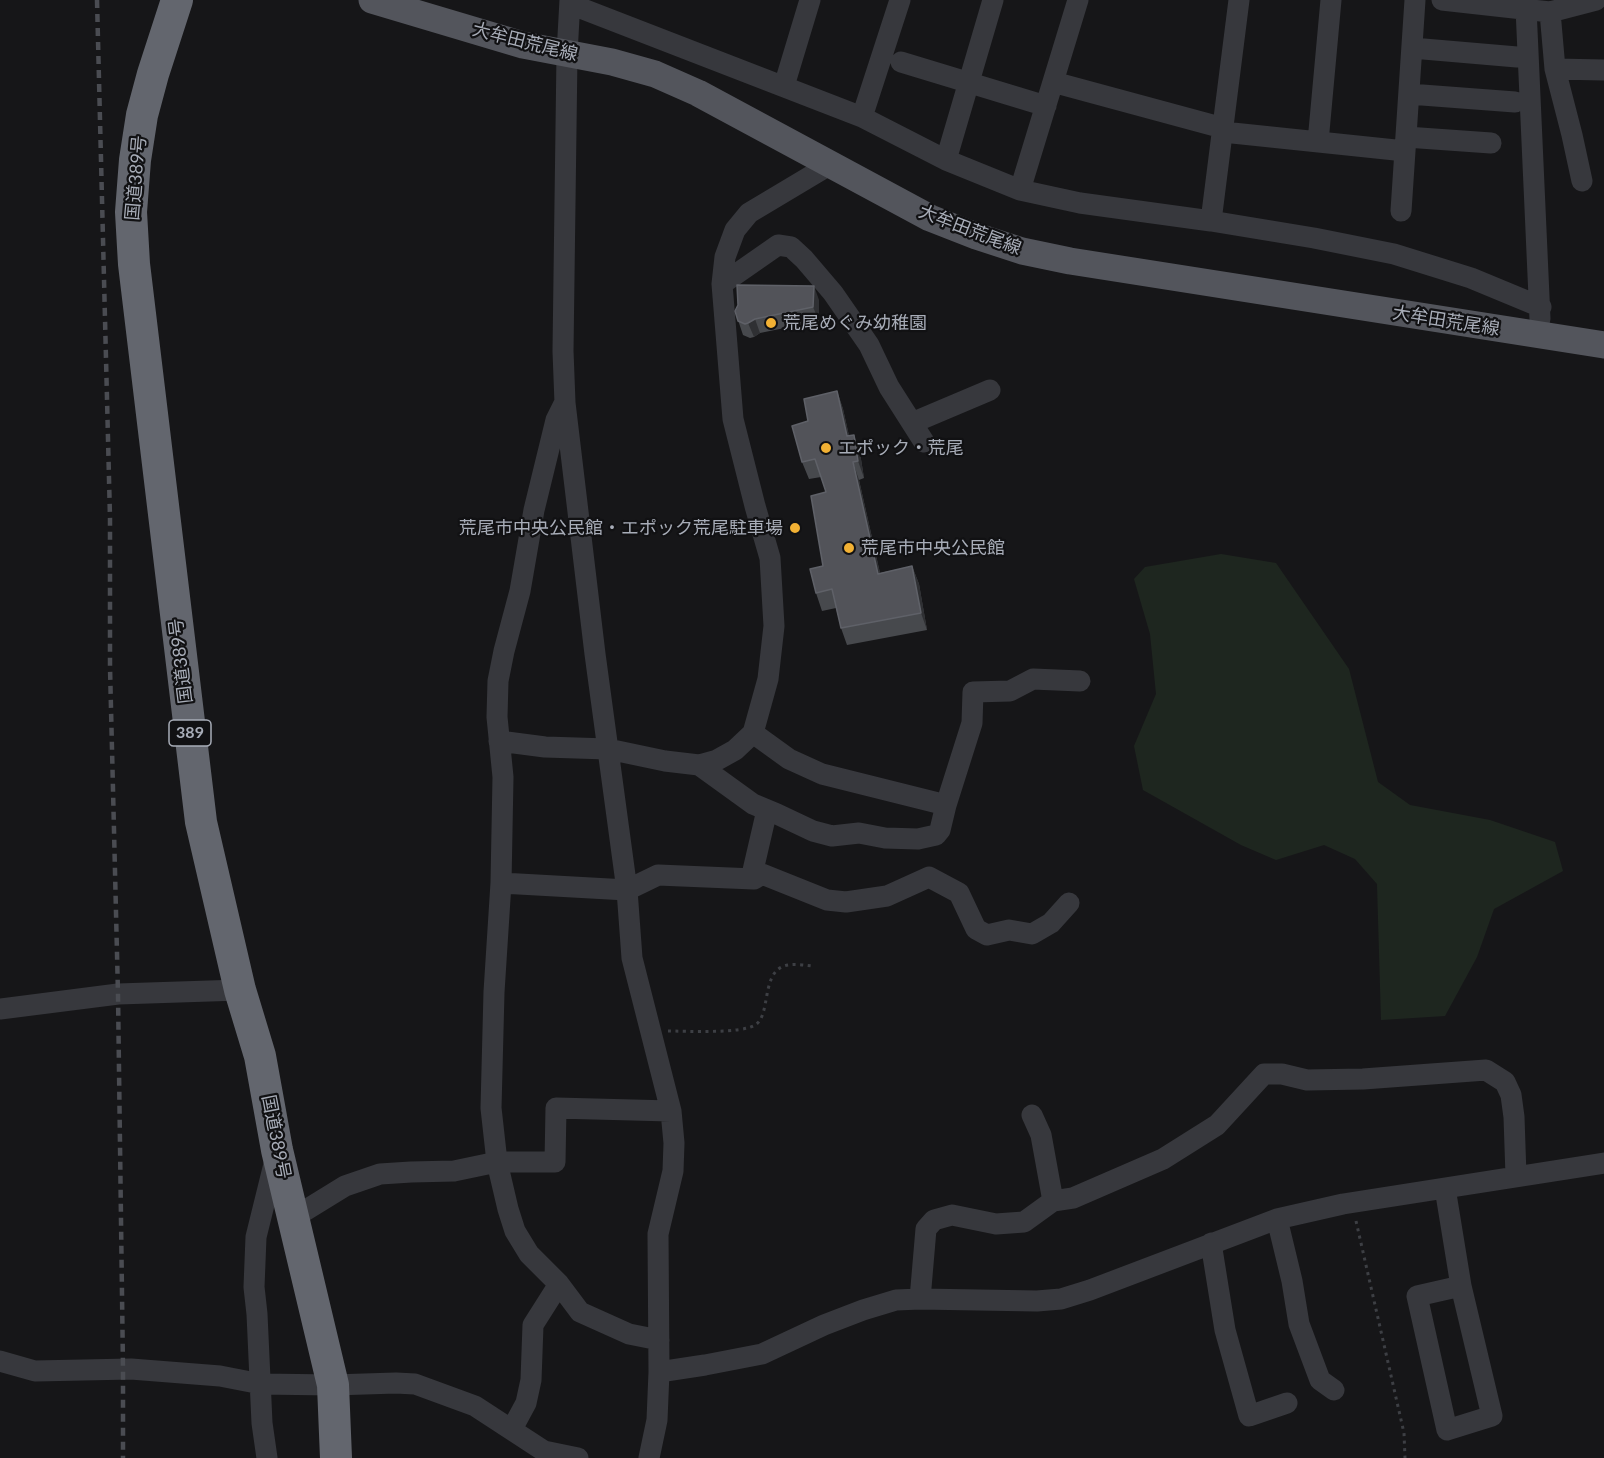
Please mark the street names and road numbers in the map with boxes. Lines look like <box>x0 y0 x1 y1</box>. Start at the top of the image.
street label: 大牟田荒尾線 <box>470 18 580 66</box>
street label: 国道389号 <box>122 135 150 221</box>
street label: 大牟田荒尾線 <box>916 201 1024 259</box>
street label: 大牟田荒尾線 <box>1391 302 1501 340</box>
street label: 国道389号 <box>165 617 197 705</box>
road number: 389 <box>169 720 211 746</box>
street label: 国道389号 <box>257 1093 295 1181</box>

